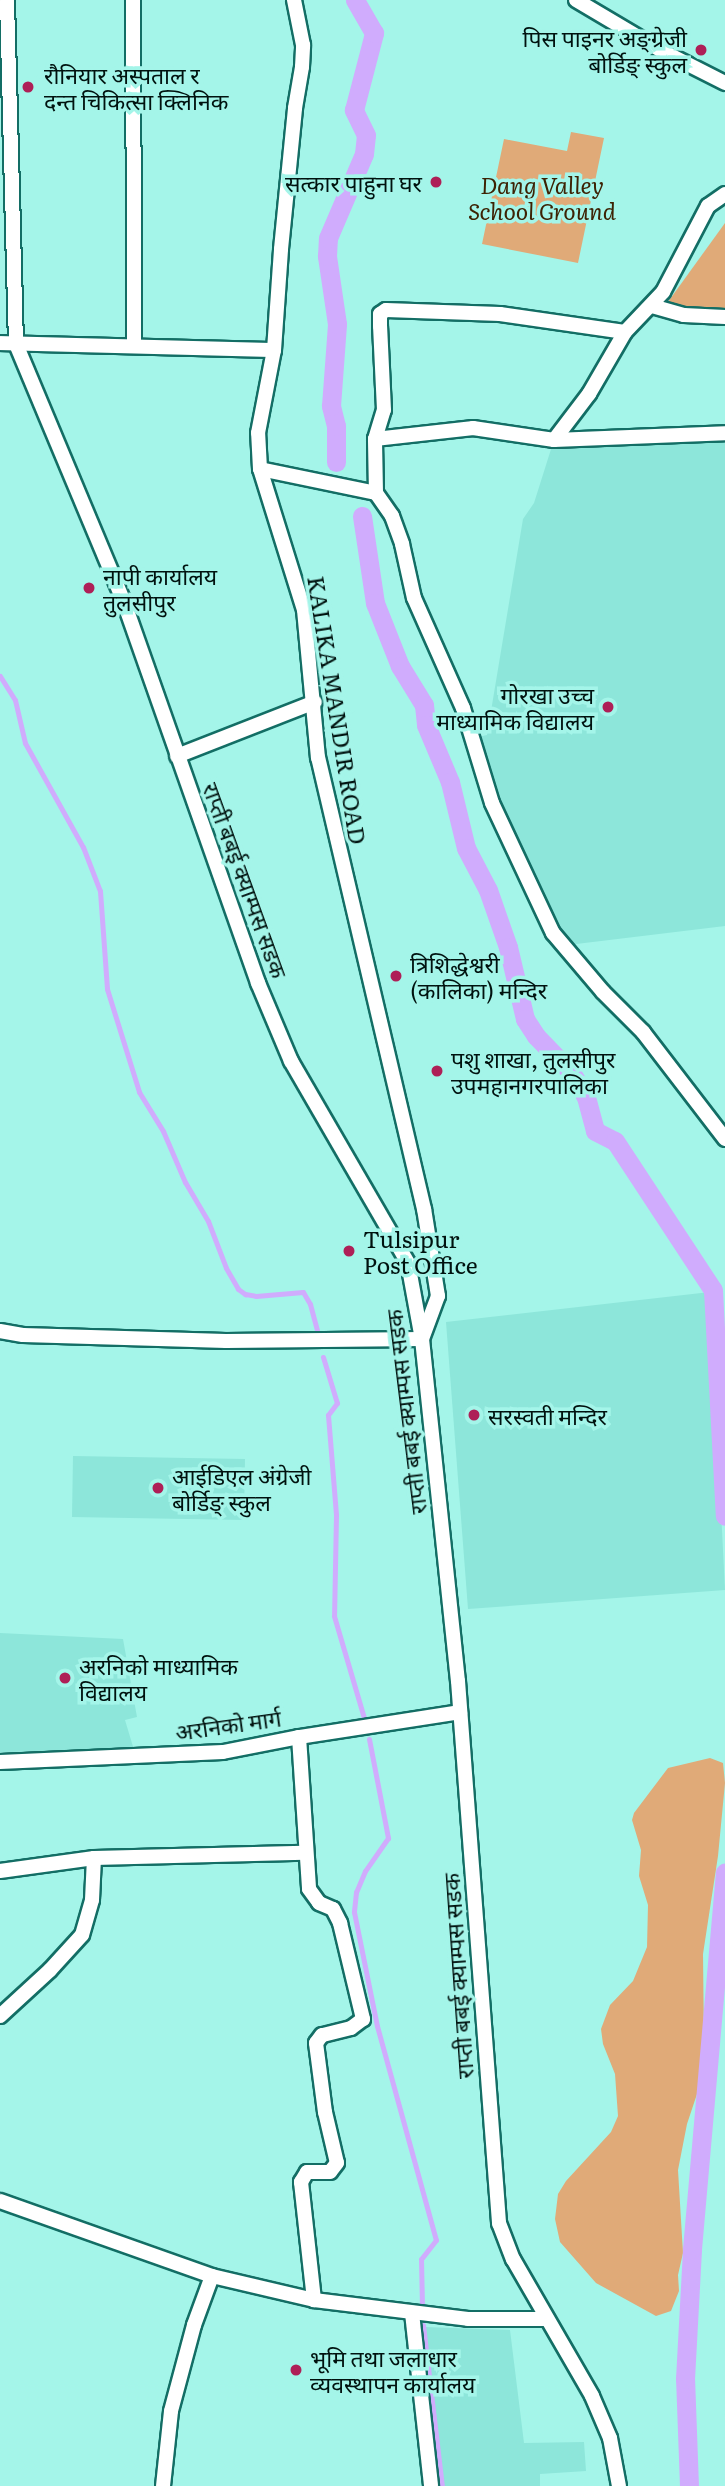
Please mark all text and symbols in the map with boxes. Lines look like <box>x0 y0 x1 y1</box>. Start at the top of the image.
place label: पिस पाइनर अङ्‍ग्रेजी बोर्डिङ् स्कुल <box>523 23 687 77</box>
marker: पिस पाइनर अङ्‍ग्रेजी बोर्डिङ् स्कुल <box>693 42 709 58</box>
place label: रौनियार अस्पताल र दन्त चिकित्सा क्लिनिक <box>44 60 228 114</box>
marker: रौनियार अस्पताल र दन्त चिकित्सा क्लिनिक <box>18 77 38 97</box>
place label: सत्कार पाहुना घर <box>285 168 422 196</box>
park label: Dang Valley School Ground <box>468 170 616 224</box>
marker: सत्कार पाहुना घर <box>428 174 444 190</box>
place label: नापी कार्यालय तुलसीपुर <box>103 561 217 615</box>
street label: KALIKA MANDIR ROAD <box>303 574 373 846</box>
marker: नापी कार्यालय तुलसीपुर <box>81 580 97 596</box>
place label: गोरखा उच्च माध्यामिक विद्यालय <box>436 680 594 734</box>
marker: गोरखा उच्च माध्यामिक विद्यालय <box>600 699 616 715</box>
street label: राप्ती बबई क्याम्पस सडक <box>198 779 294 981</box>
place label: त्रिशिद्धेश्वरी (कालिका) मन्दिर <box>410 949 547 1003</box>
marker: त्रिशिद्धेश्वरी (कालिका) मन्दिर <box>388 968 404 984</box>
place label: पशु शाखा, तुलसीपुर उपमहानगरपालिका <box>451 1044 615 1098</box>
marker: पशु शाखा, तुलसीपुर उपमहानगरपालिका <box>429 1063 445 1079</box>
place label: Tulsipur Post Office <box>363 1224 478 1278</box>
marker: Tulsipur Post Office <box>341 1243 357 1259</box>
street label: राप्ती बबई क्याम्पस सडक <box>379 1308 431 1516</box>
place label: सरस्वती मन्दिर <box>488 1401 607 1429</box>
marker: सरस्वती मन्दिर <box>466 1407 482 1423</box>
place label: आईडिएल अंग्रेजी बोर्डिङ् स्कुल <box>172 1461 312 1515</box>
marker: आईडिएल अंग्रेजी बोर्डिङ् स्कुल <box>150 1480 166 1496</box>
place label: अरनिको माध्यामिक विद्यालय <box>79 1651 238 1705</box>
marker: अरनिको माध्यामिक विद्यालय <box>57 1670 73 1686</box>
street label: अरनिको मार्ग <box>173 1703 283 1745</box>
street label: राप्ती बबई क्याम्पस सडक <box>436 1872 478 2080</box>
place label: भूमि तथा जलाधार व्यवस्थापन कार्यालय <box>310 2343 475 2397</box>
marker: भूमि तथा जलाधार व्यवस्थापन कार्यालय <box>288 2362 304 2378</box>

